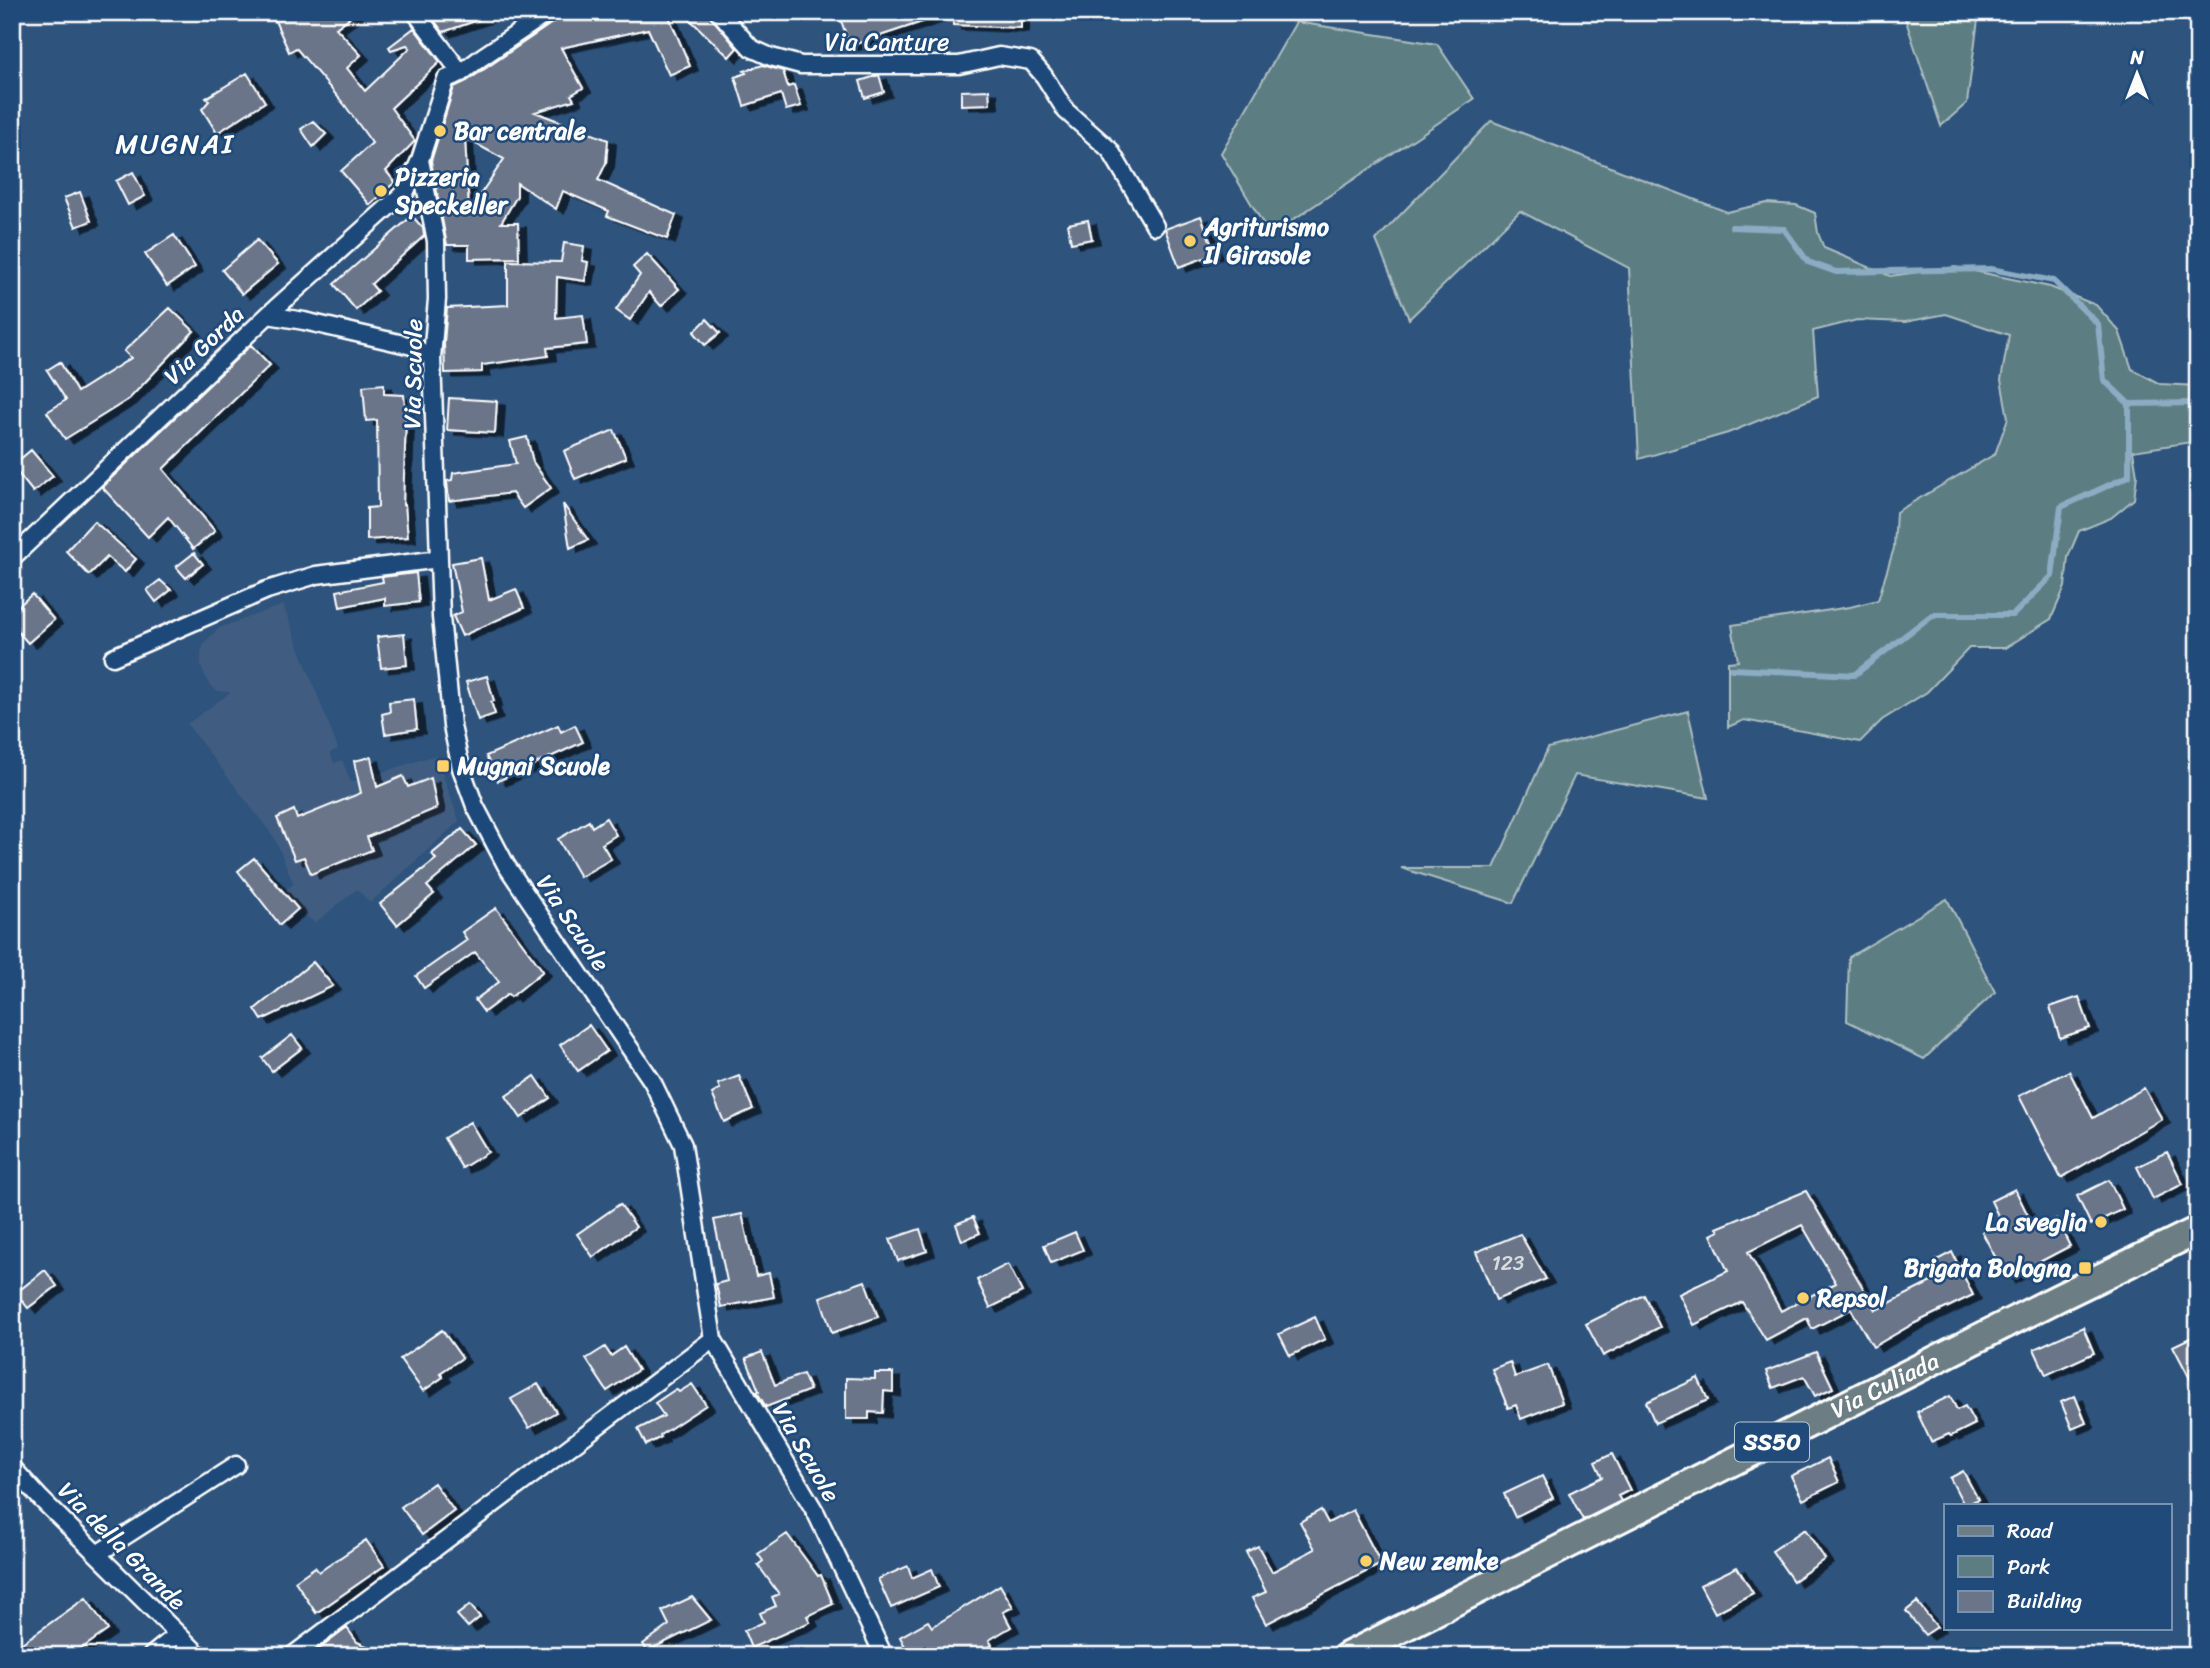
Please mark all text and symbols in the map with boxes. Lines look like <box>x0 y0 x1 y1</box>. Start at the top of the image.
street label: Via Canture <box>825 21 949 63</box>
north arrow <box>2102 38 2172 108</box>
text: N <box>2129 41 2144 74</box>
place label: Bar centrale <box>454 110 587 152</box>
district label: MUGNAI <box>115 119 235 168</box>
marker: Bar centrale <box>432 123 448 139</box>
place label: Pizzeria Speckeller <box>394 156 509 226</box>
marker: Pizzeria Speckeller <box>373 183 389 199</box>
place label: Agriturismo Il Girasole <box>1202 206 1330 276</box>
marker: Agriturismo Il Girasole <box>1182 233 1198 249</box>
street label: Via Gorda <box>153 295 255 395</box>
street label: Via Scuole <box>391 318 435 430</box>
place label: Mugnai Scuole <box>456 745 610 787</box>
marker: Mugnai Scuole <box>435 758 451 774</box>
street label: Via Scuole <box>525 865 621 981</box>
place label: La sveglia <box>1985 1201 2087 1243</box>
marker: La sveglia <box>2093 1214 2109 1230</box>
house number: 123 <box>1492 1244 1525 1282</box>
place label: Brigata Bologna <box>1904 1247 2072 1289</box>
marker: Brigata Bologna <box>2077 1260 2093 1276</box>
place label: Repsol <box>1816 1277 1888 1319</box>
marker: Repsol <box>1795 1290 1811 1306</box>
street label: Via Culiada <box>1823 1340 1947 1430</box>
street label: Via Scuole <box>760 1394 852 1510</box>
road number: SS50 <box>1735 1422 1809 1462</box>
street label: Via della Grande <box>47 1471 197 1621</box>
legend <box>1944 1504 2172 1630</box>
text: Road <box>2007 1512 2054 1550</box>
place label: New zemke <box>1379 1540 1499 1582</box>
text: Park <box>2007 1548 2050 1586</box>
marker: New zemke <box>1358 1553 1374 1569</box>
text: Building <box>2007 1582 2083 1620</box>

